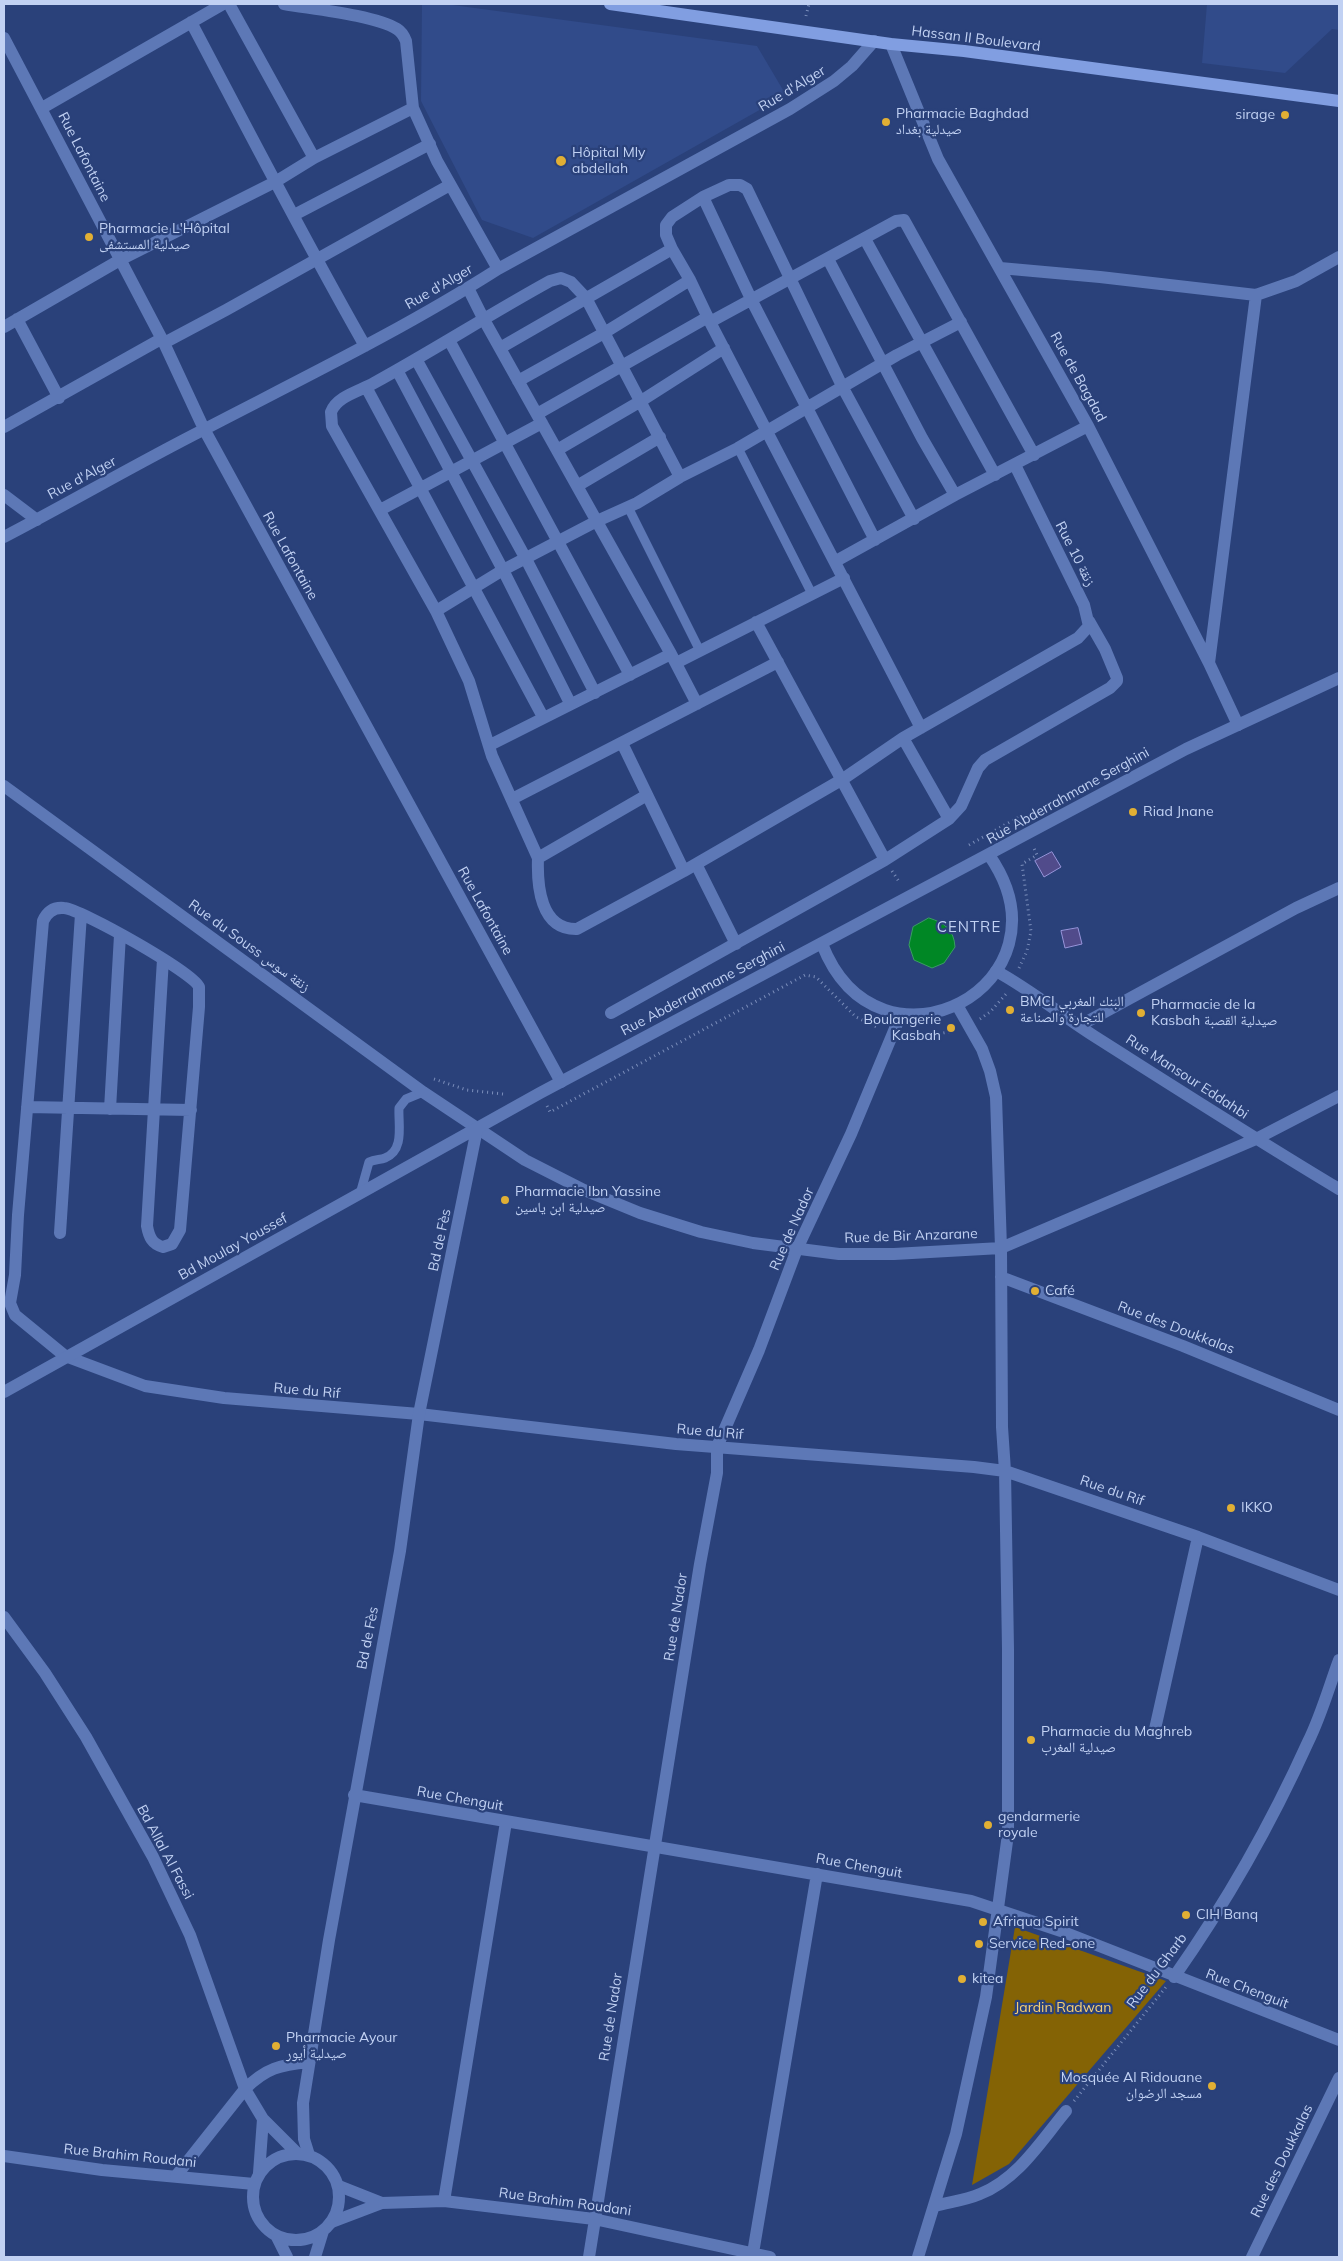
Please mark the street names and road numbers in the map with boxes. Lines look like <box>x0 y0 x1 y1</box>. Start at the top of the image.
street label: Hassan II Boulevard <box>911 23 1041 55</box>
street label: Rue d'Alger <box>755 62 829 116</box>
street label: Rue Lafontaine <box>54 109 114 205</box>
street label: Rue d'Alger <box>402 261 476 313</box>
street label: Rue de Bagdad <box>1046 329 1110 425</box>
street label: Rue d'Alger <box>45 453 119 503</box>
street label: Rue Lafontaine <box>259 509 321 603</box>
street label: Rue 10 زنقة <box>1052 519 1098 589</box>
street label: Rue Abderrahmane Serghini <box>984 744 1152 848</box>
street label: Rue Lafontaine <box>454 864 516 958</box>
street label: Rue du Souss زنقة سوس <box>185 896 313 996</box>
street label: Rue Abderrahmane Serghini <box>618 939 788 1039</box>
street label: Rue Mansour Eddahbi <box>1123 1031 1251 1123</box>
street label: Rue de Nador <box>766 1185 818 1273</box>
street label: Bd de Fès <box>425 1207 455 1273</box>
street label: Bd Moulay Youssef <box>176 1210 290 1284</box>
street label: Rue de Bir Anzarane <box>844 1225 978 1247</box>
street label: Rue des Doukkalas <box>1115 1298 1237 1358</box>
street label: Rue du Rif <box>273 1380 341 1402</box>
street label: Rue du Rif <box>676 1421 744 1443</box>
street label: Rue du Rif <box>1078 1472 1146 1510</box>
street label: Rue de Nador <box>661 1572 691 1662</box>
street label: Bd de Fès <box>354 1605 382 1671</box>
street label: Rue Chenguit <box>416 1783 504 1815</box>
street label: Bd Allal Al Fassi <box>133 1802 197 1902</box>
street label: Rue Chenguit <box>815 1850 903 1882</box>
street label: Rue du Gharb <box>1123 1930 1191 2012</box>
street label: Rue Chenguit <box>1203 1965 1291 2013</box>
street label: Rue de Nador <box>596 1972 626 2062</box>
street label: Rue des Doukkalas <box>1247 2102 1317 2220</box>
street label: Rue Brahim Roudani <box>63 2141 197 2171</box>
street label: Rue Brahim Roudani <box>498 2184 632 2220</box>

